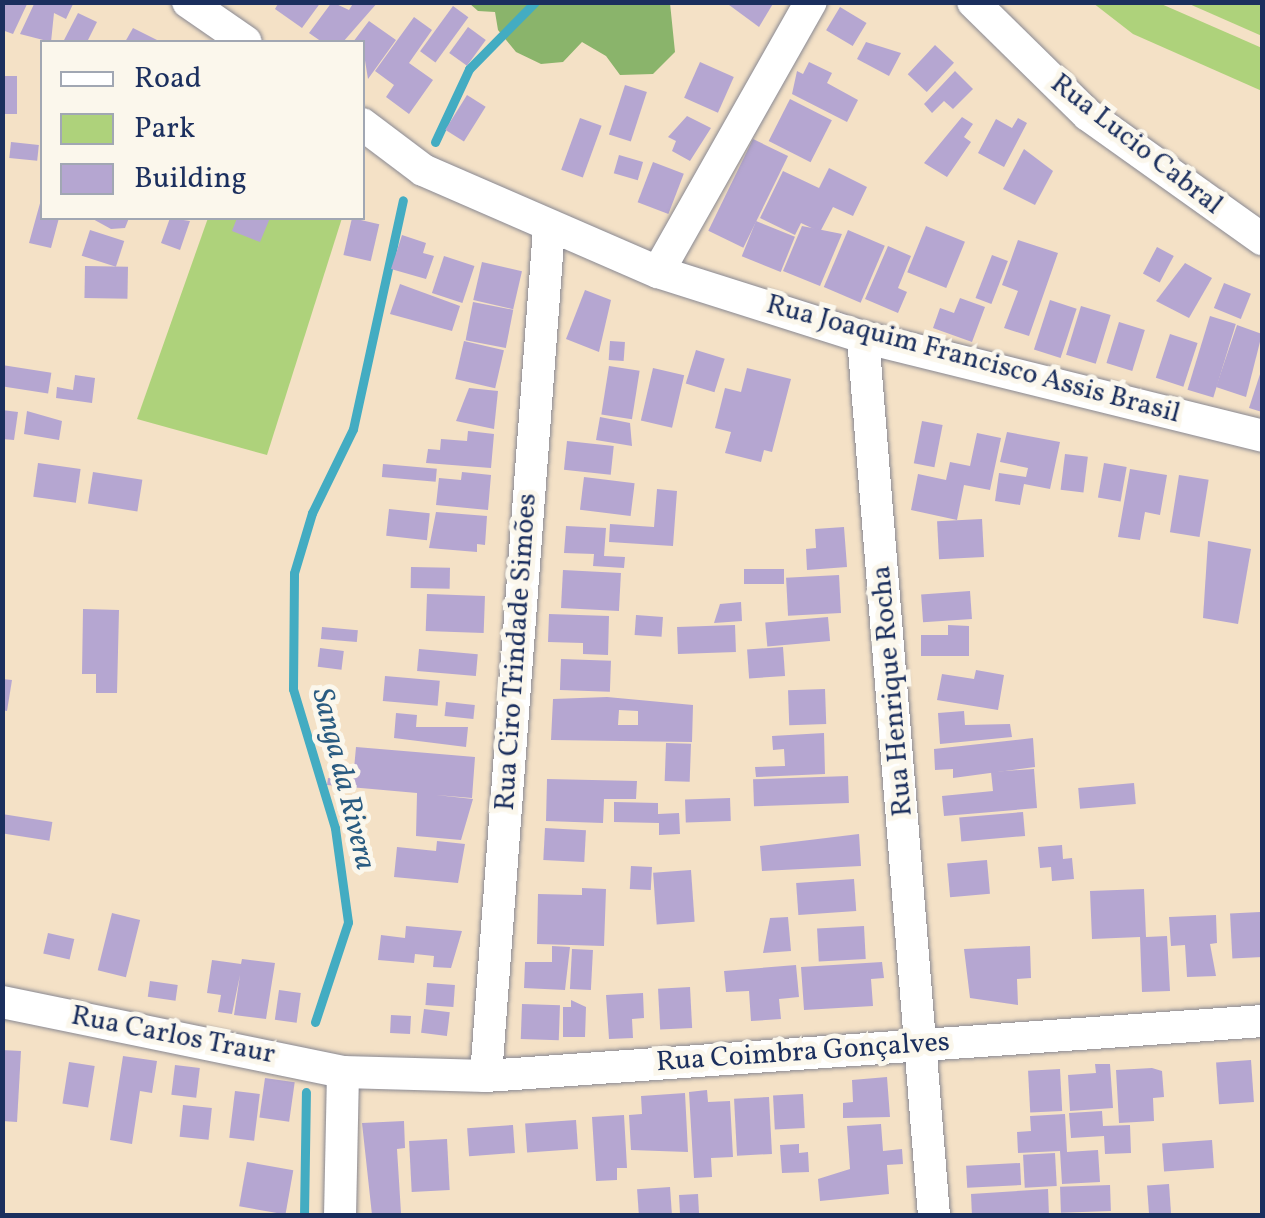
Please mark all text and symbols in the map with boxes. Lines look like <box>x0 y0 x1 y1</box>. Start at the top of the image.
legend <box>40 40 365 220</box>
text: Road <box>134 58 202 100</box>
street label: Rua Lucio Cabral <box>1043 67 1229 223</box>
text: Park <box>134 108 195 150</box>
text: Building <box>134 158 247 200</box>
street label: Rua Joaquim Francisco Assis Brasil <box>762 288 1184 432</box>
street label: Rua Ciro Trindade Simões <box>489 492 545 812</box>
street label: Rua Henrique Rocha <box>865 564 921 818</box>
water label: Sanga da Rivera <box>303 684 383 874</box>
street label: Rua Carlos Traur <box>68 1000 278 1072</box>
street label: Rua Coimbra Gonçalves <box>655 1026 951 1080</box>

